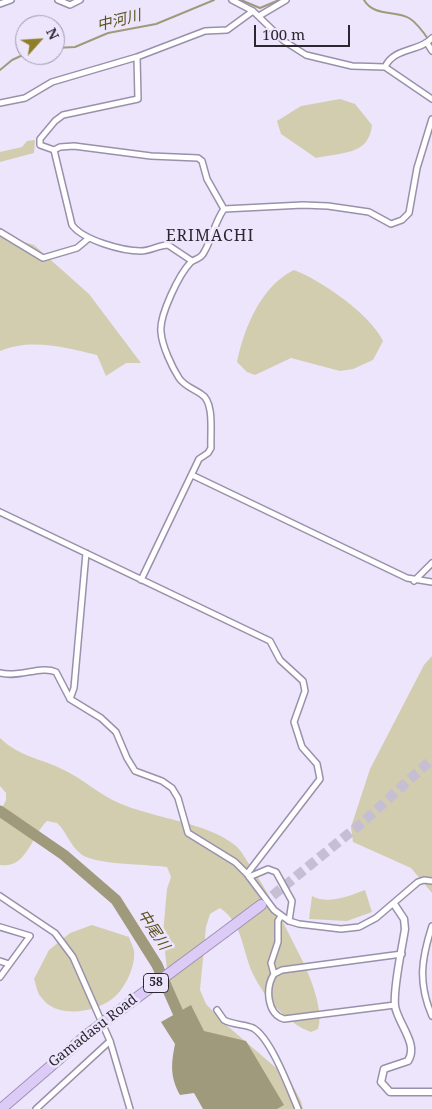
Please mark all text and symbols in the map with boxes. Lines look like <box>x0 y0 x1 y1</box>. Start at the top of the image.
water label: 中河川 <box>95 7 143 35</box>
north arrow <box>15 15 65 65</box>
scale bar <box>257 15 353 47</box>
text: 100 m <box>262 24 305 44</box>
text: N <box>42 25 64 43</box>
district label: ERIMACHI <box>165 226 255 246</box>
water label: 中尾川 <box>133 906 173 954</box>
road number: 58 <box>144 974 168 992</box>
street label: Gamadasu Road <box>45 991 141 1071</box>

